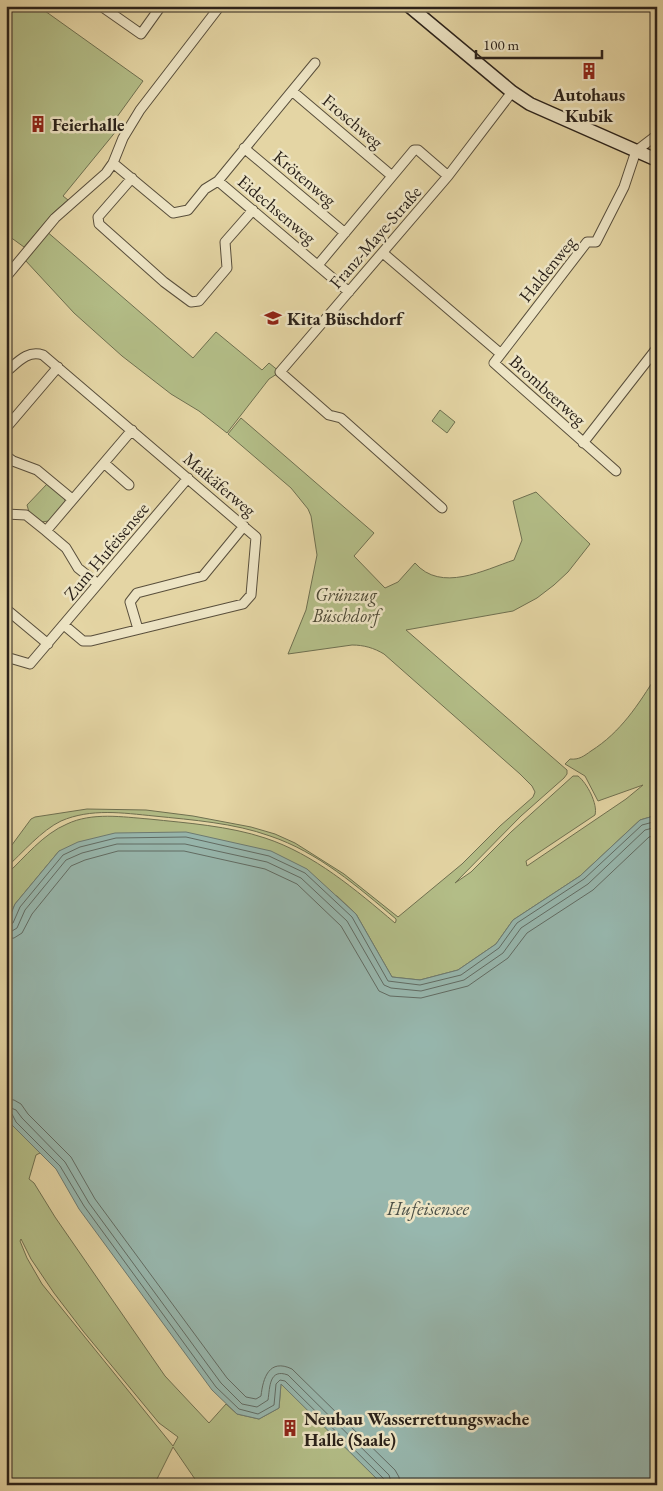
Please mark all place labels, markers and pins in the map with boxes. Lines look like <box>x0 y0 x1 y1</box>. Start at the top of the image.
building icon: Autohaus Kubik <box>579 61 599 81</box>
place label: Autohaus Kubik <box>552 83 625 127</box>
place label: Feierhalle <box>52 113 125 136</box>
building icon: Feierhalle <box>28 114 48 134</box>
place label: Kita Büschdorf <box>287 307 405 330</box>
school or university icon: Kita Büschdorf <box>263 308 283 328</box>
place label: Neubau Wasserrettungswache Halle (Saale) <box>304 1407 530 1451</box>
building icon: Neubau Wasserrettungswache Halle (Saale) <box>280 1418 300 1438</box>

